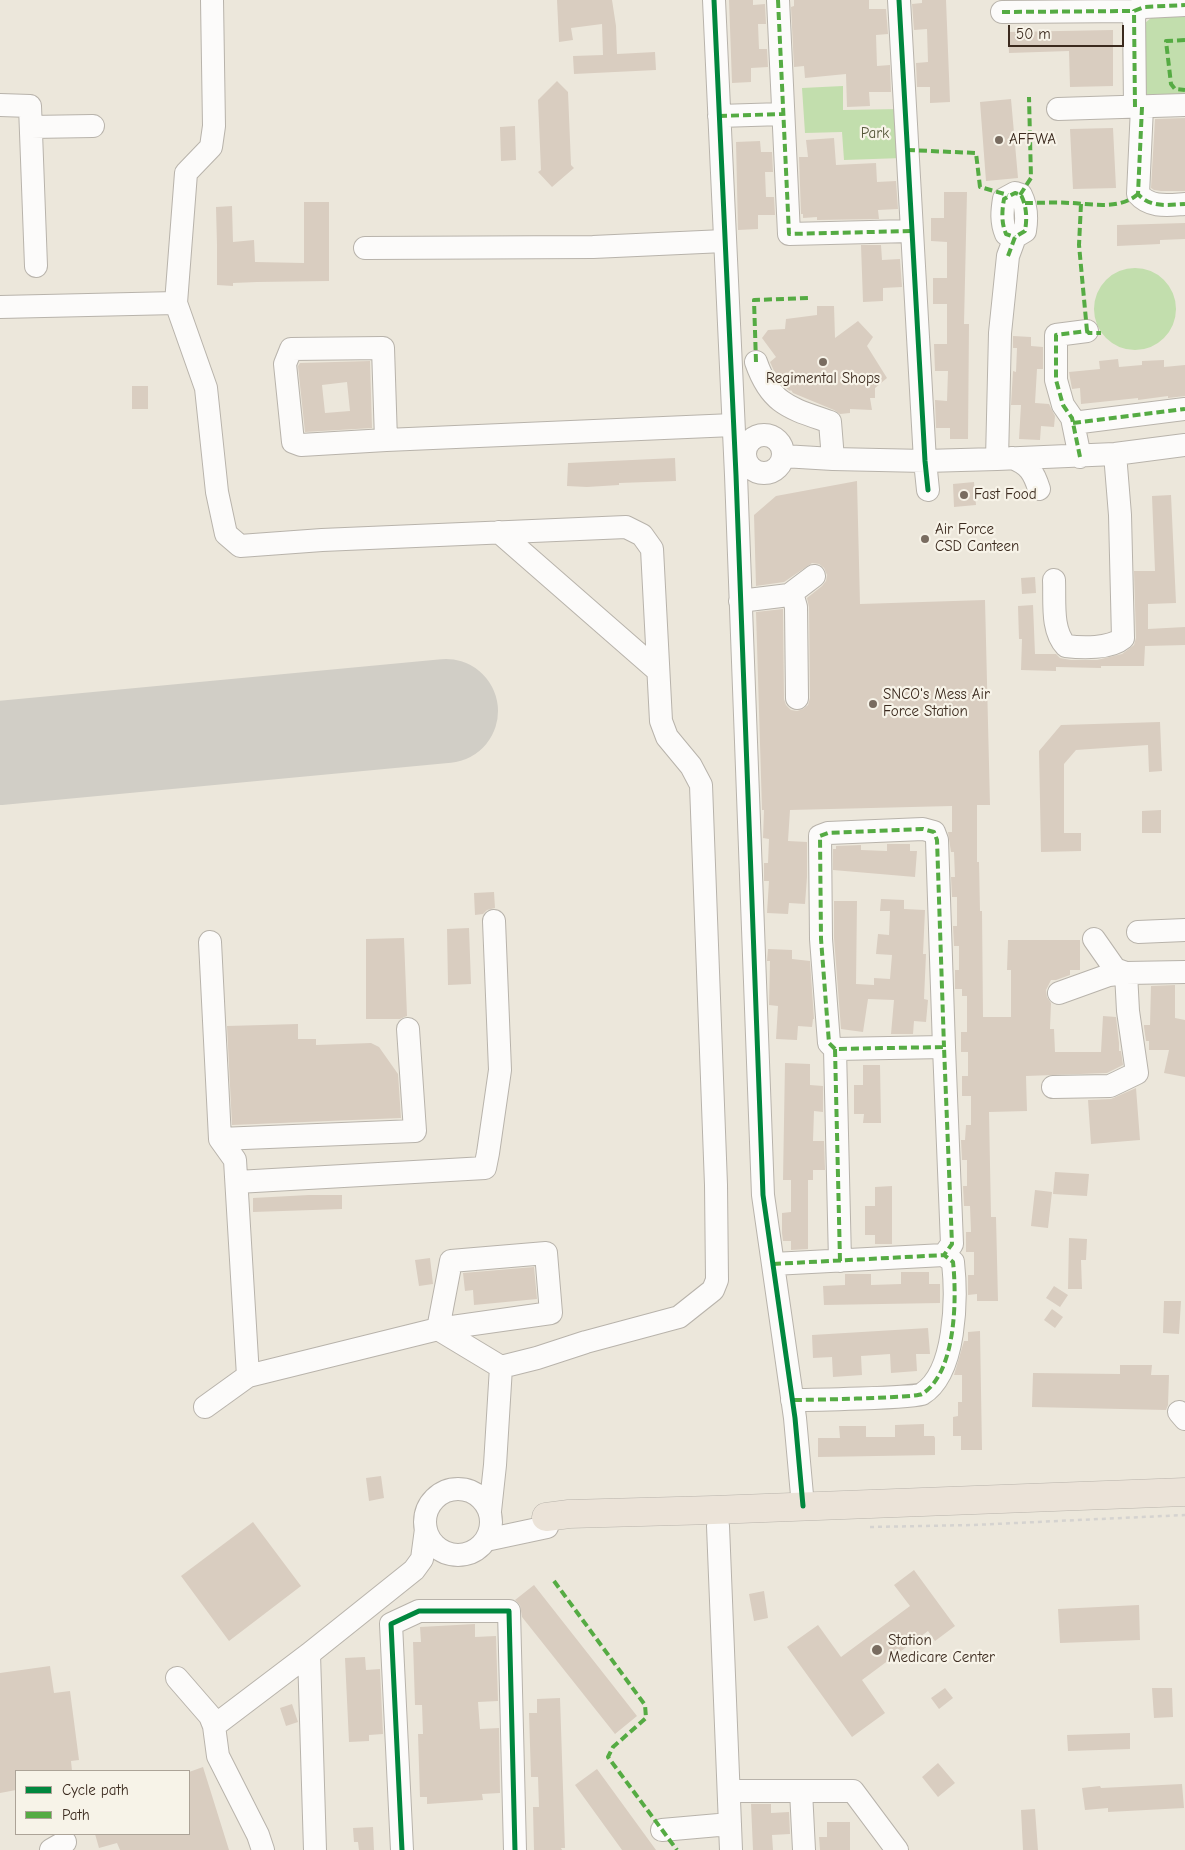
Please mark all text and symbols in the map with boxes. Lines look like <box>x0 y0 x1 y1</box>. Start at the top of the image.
scale bar <box>1010 15 1126 47</box>
text: 50 m <box>1016 25 1051 43</box>
park label: Park <box>861 125 889 143</box>
place label: AFFWA <box>1009 131 1056 149</box>
marker: AFFWA <box>993 134 1005 146</box>
marker: Regimental Shops <box>817 356 829 368</box>
place label: Regimental Shops <box>766 370 880 388</box>
place label: Fast Food <box>974 486 1037 504</box>
marker: Fast Food <box>958 489 970 501</box>
place label: Air Force CSD Canteen <box>935 521 1019 556</box>
marker: Air Force CSD Canteen <box>919 533 931 545</box>
place label: SNCO's Mess Air Force Station <box>883 686 990 721</box>
marker: SNCO's Mess Air Force Station <box>867 698 879 710</box>
place label: Station Medicare Center <box>888 1632 995 1667</box>
marker: Station Medicare Center <box>870 1643 884 1657</box>
legend <box>15 1770 190 1835</box>
text: Cycle path <box>62 1781 129 1799</box>
text: Path <box>62 1806 90 1824</box>

